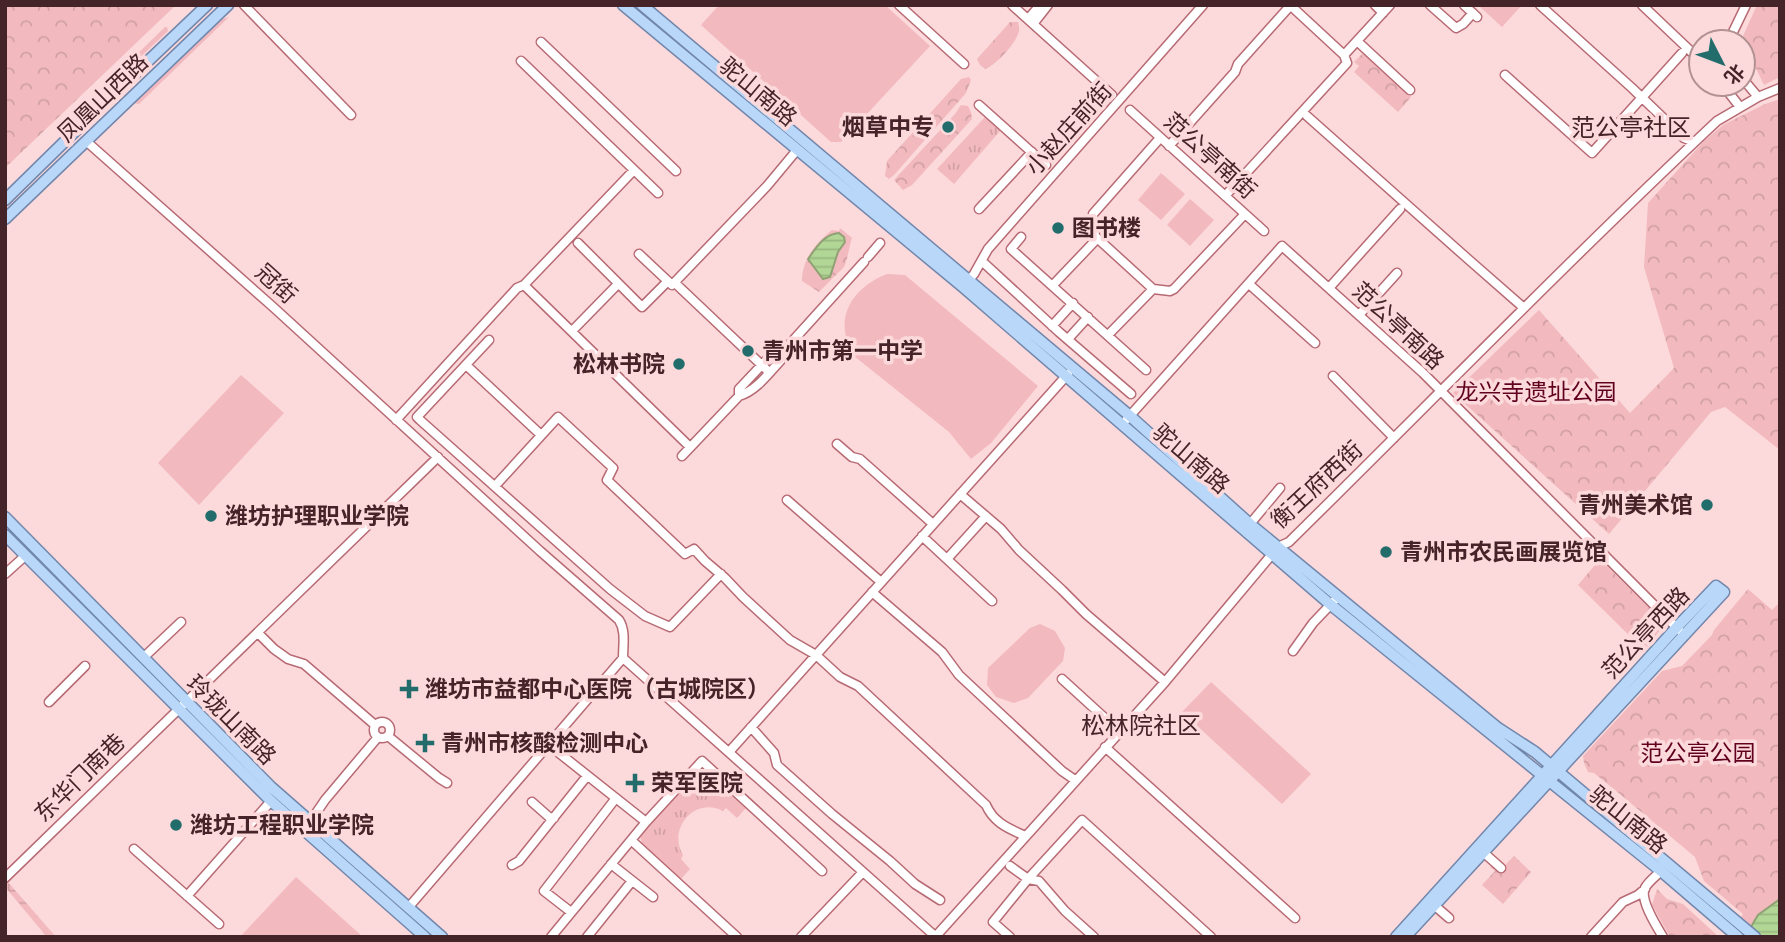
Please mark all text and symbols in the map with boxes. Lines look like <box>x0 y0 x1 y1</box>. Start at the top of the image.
north arrow <box>1687 28 1757 98</box>
street label: 凤凰山西路 <box>52 48 154 148</box>
street label: 驼山南路 <box>714 52 802 132</box>
text: 北 <box>1719 59 1749 89</box>
street label: 小赵庄前街 <box>1020 77 1118 181</box>
street label: 范公亭南街 <box>1158 107 1262 205</box>
place label: 烟草中专 <box>842 114 934 141</box>
district label: 范公亭社区 <box>1571 114 1691 142</box>
marker: 烟草中专 <box>940 119 956 135</box>
place label: 图书楼 <box>1072 215 1141 242</box>
marker: 图书楼 <box>1050 220 1066 236</box>
street label: 冠街 <box>250 259 302 309</box>
street label: 范公亭南路 <box>1347 277 1449 375</box>
place label: 青州市第一中学 <box>762 338 923 365</box>
marker: 青州市第一中学 <box>740 343 756 359</box>
place label: 松林书院 <box>573 351 665 378</box>
marker: 松林书院 <box>671 356 687 372</box>
park label: 龙兴寺遗址公园 <box>1456 379 1617 406</box>
street label: 驼山南路 <box>1147 419 1235 499</box>
street label: 衡王府西街 <box>1266 436 1368 534</box>
place label: 青州美术馆 <box>1578 492 1693 519</box>
marker: 青州美术馆 <box>1699 497 1715 513</box>
place label: 潍坊护理职业学院 <box>225 503 409 530</box>
marker: 潍坊护理职业学院 <box>203 508 219 524</box>
place label: 青州市农民画展览馆 <box>1400 539 1607 566</box>
marker: 青州市农民画展览馆 <box>1378 544 1394 560</box>
street label: 范公亭西路 <box>1597 582 1695 684</box>
street label: 玲珑山南路 <box>181 670 281 770</box>
place label: 潍坊市益都中心医院（古城院区） <box>425 676 770 703</box>
marker: 潍坊市益都中心医院（古城院区） <box>399 679 419 699</box>
district label: 松林院社区 <box>1081 712 1201 740</box>
street label: 东华门南巷 <box>29 728 131 828</box>
place label: 青州市核酸检测中心 <box>441 730 648 757</box>
marker: 青州市核酸检测中心 <box>415 733 435 753</box>
park label: 范公亭公园 <box>1641 740 1756 767</box>
place label: 荣军医院 <box>651 770 743 797</box>
marker: 荣军医院 <box>625 773 645 793</box>
street label: 驼山南路 <box>1584 781 1672 859</box>
place label: 潍坊工程职业学院 <box>190 812 374 839</box>
marker: 潍坊工程职业学院 <box>168 817 184 833</box>

